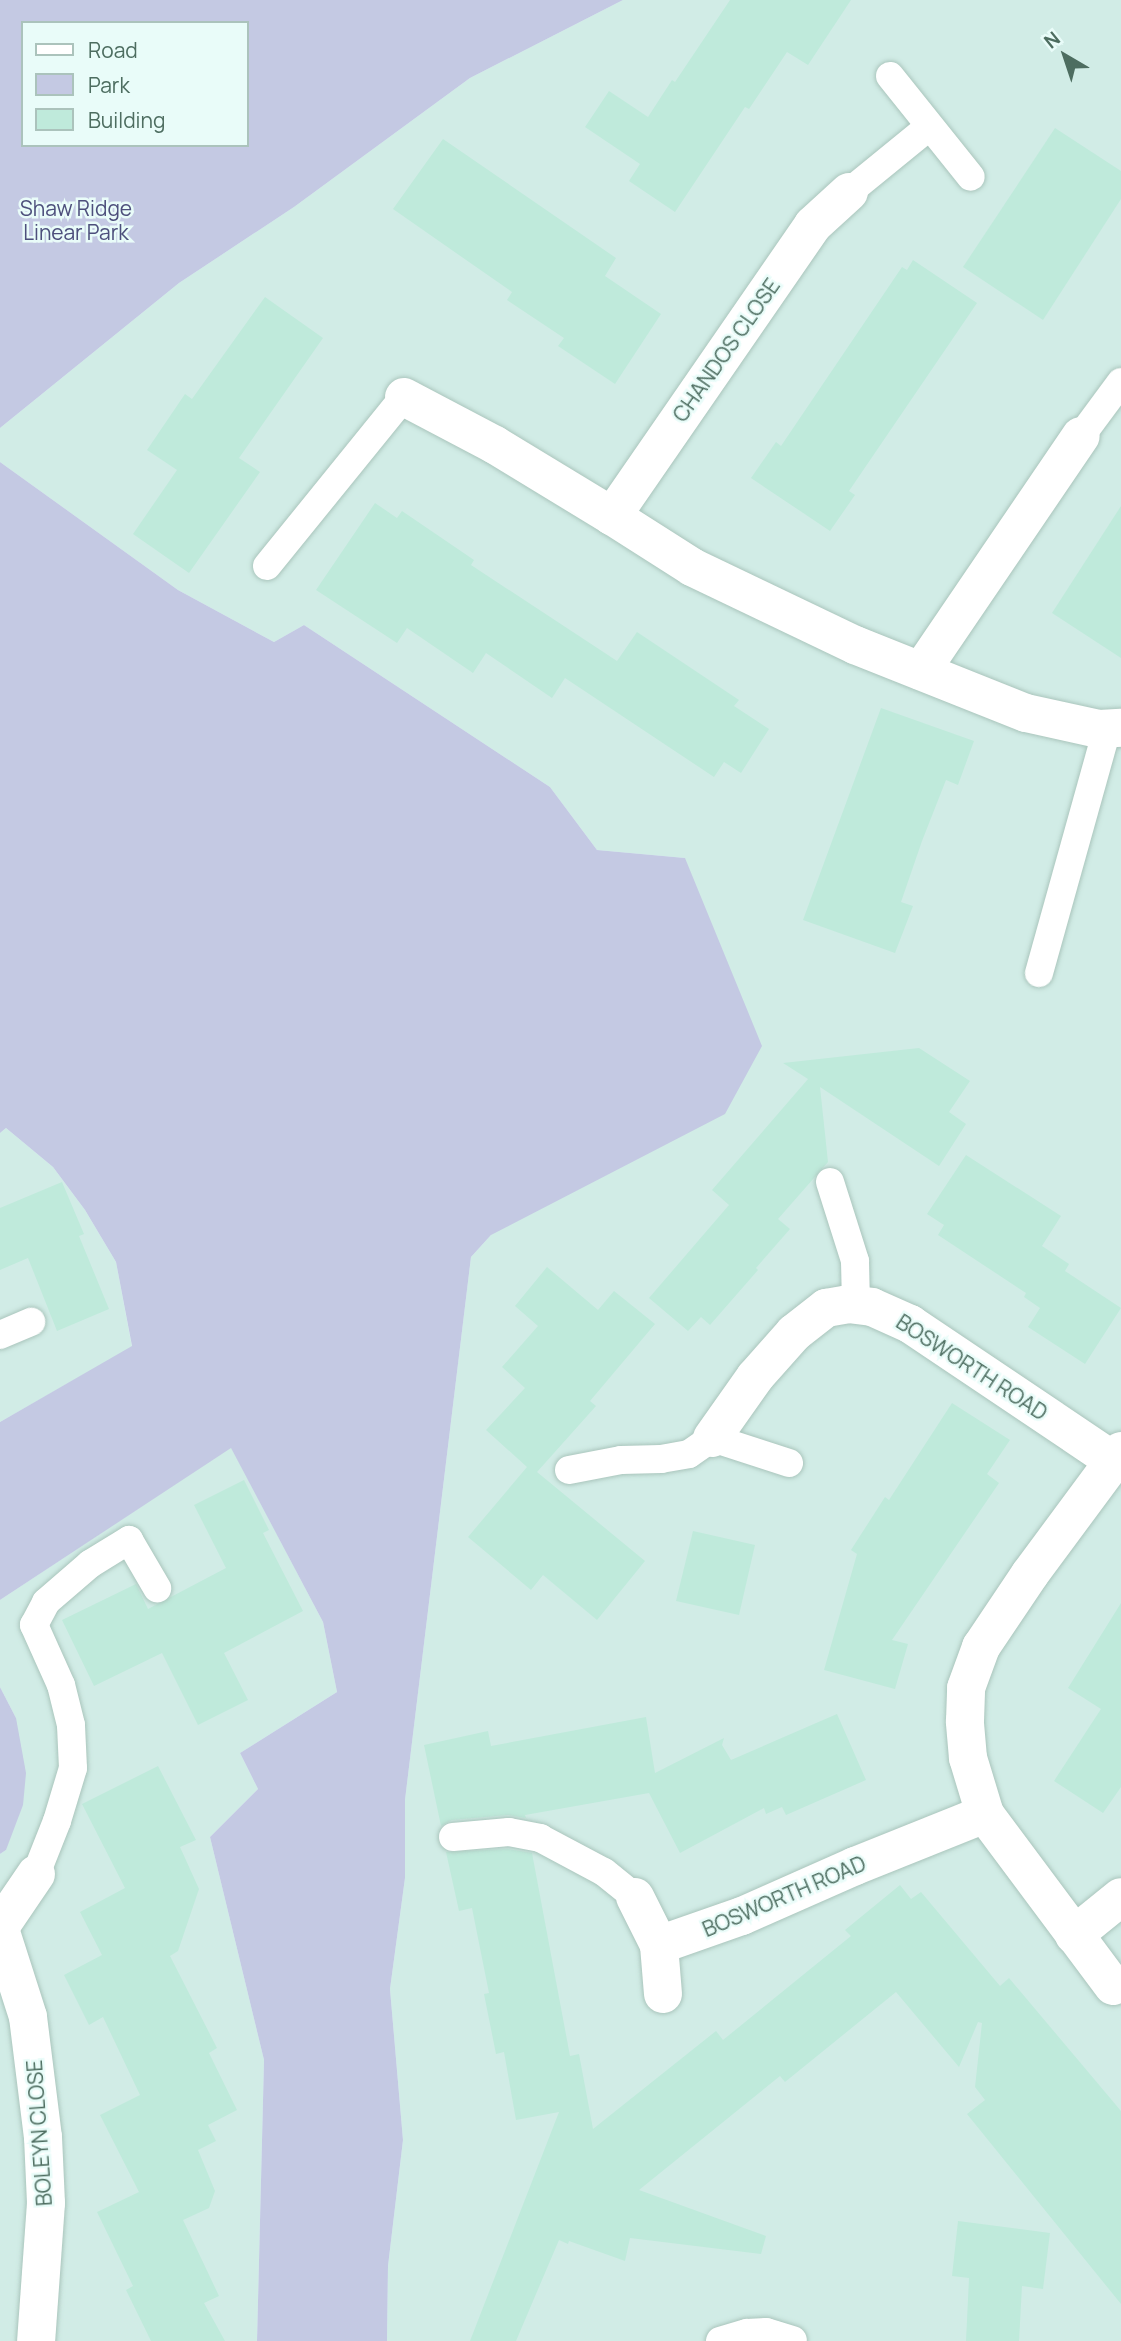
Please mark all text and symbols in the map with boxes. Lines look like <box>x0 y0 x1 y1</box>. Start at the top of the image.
legend <box>21 21 248 147</box>
north arrow <box>1030 21 1100 91</box>
text: N <box>1038 25 1065 54</box>
text: Road <box>88 36 138 64</box>
text: Park <box>88 71 130 99</box>
text: Building <box>88 106 165 134</box>
park label: Shaw Ridge Linear Park <box>20 195 132 245</box>
street label: CHANDOS CLOSE <box>667 274 785 426</box>
street label: BOSWORTH ROAD <box>892 1309 1052 1425</box>
street label: BOSWORTH ROAD <box>699 1850 869 1942</box>
street label: BOLEYN CLOSE <box>21 2059 57 2207</box>

